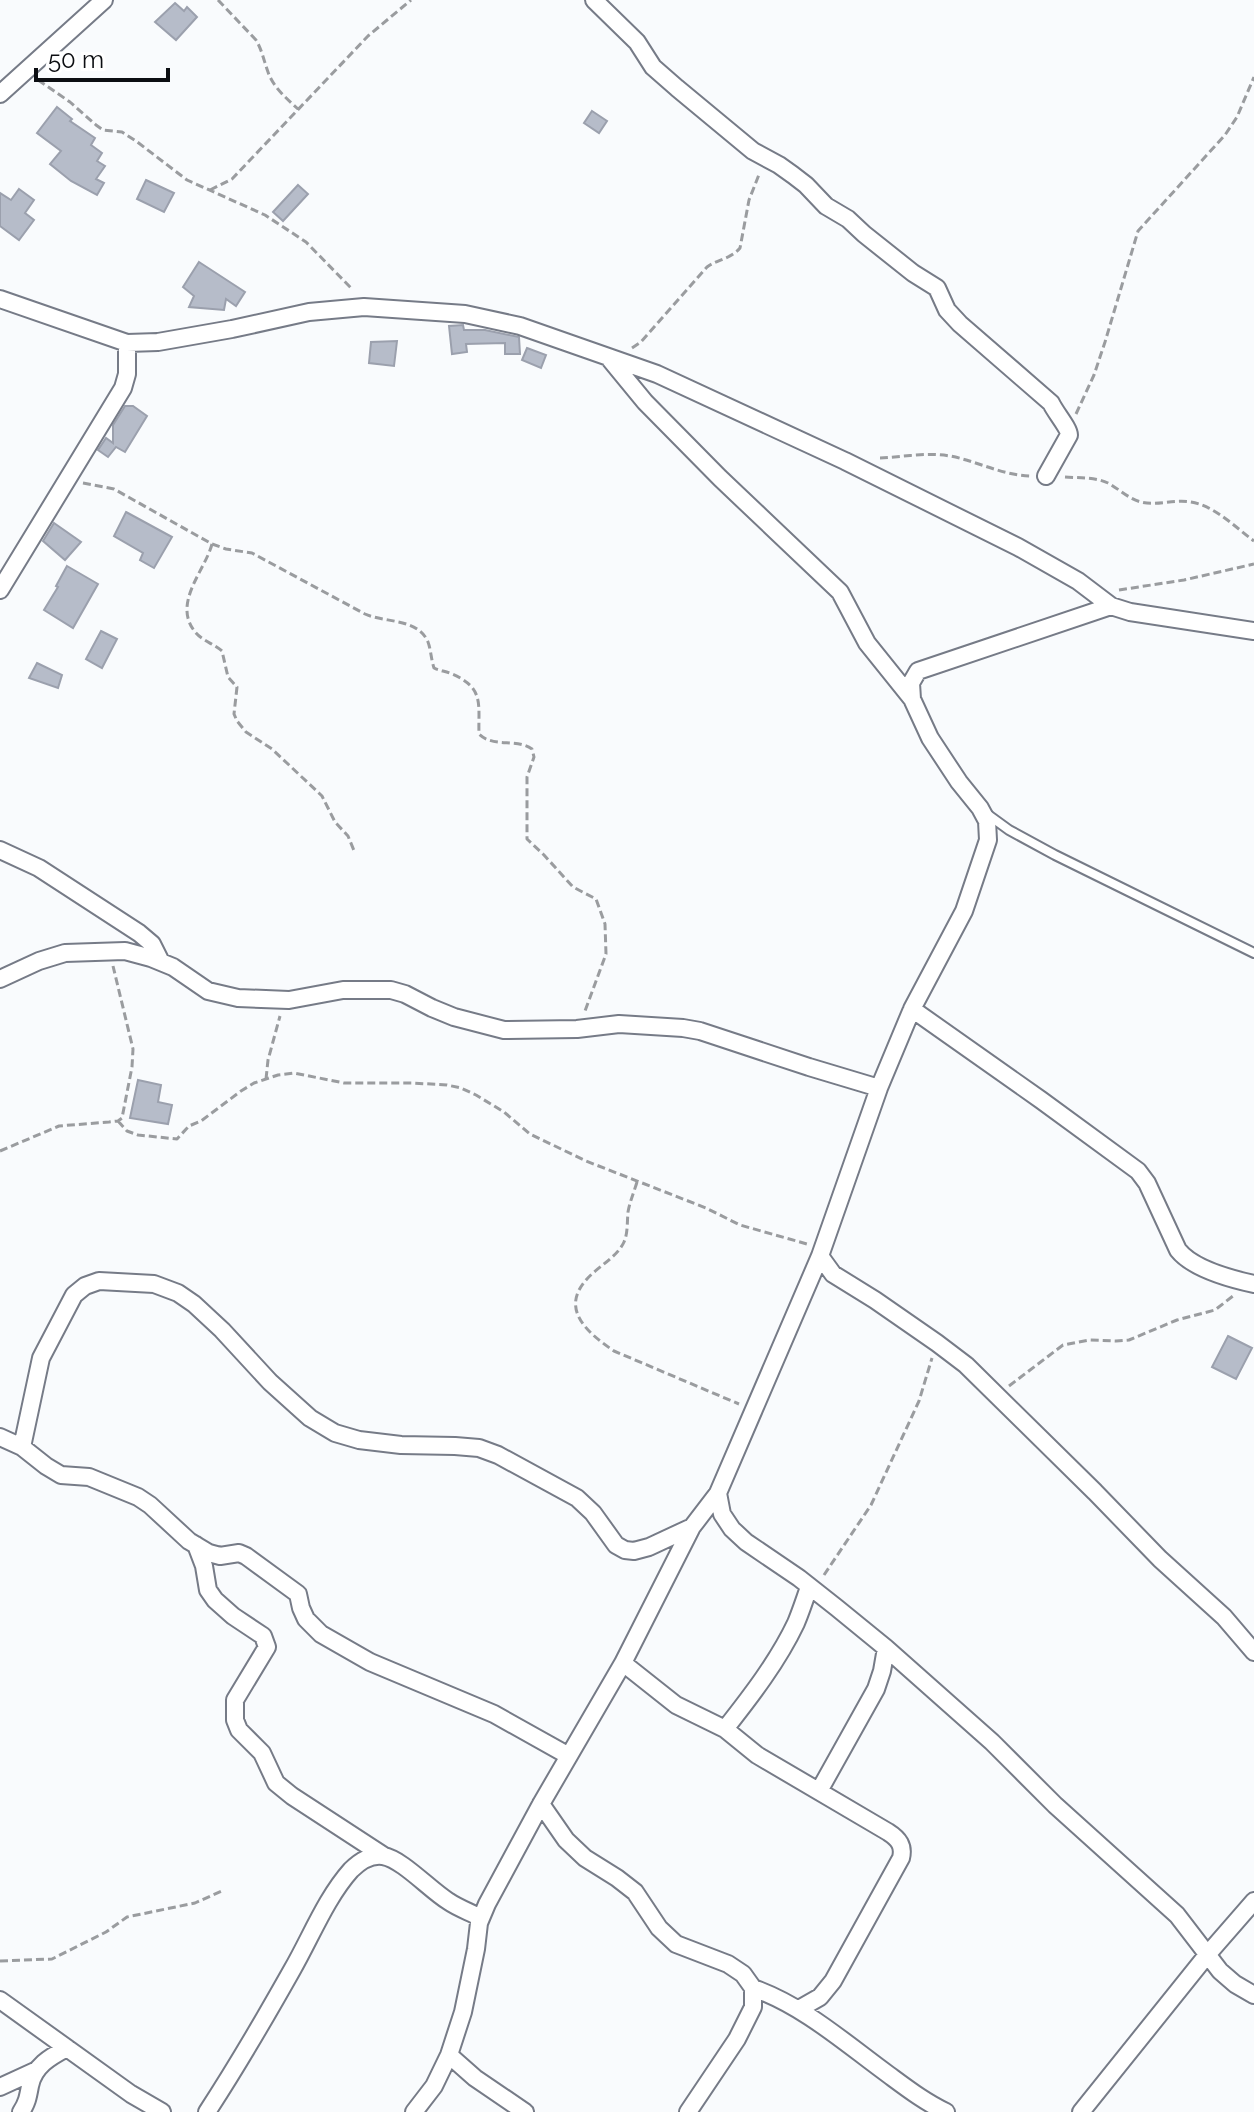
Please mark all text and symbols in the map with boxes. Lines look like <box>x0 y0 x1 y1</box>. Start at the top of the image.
scale bar <box>36 32 168 82</box>
text: 50 m <box>48 45 104 74</box>

